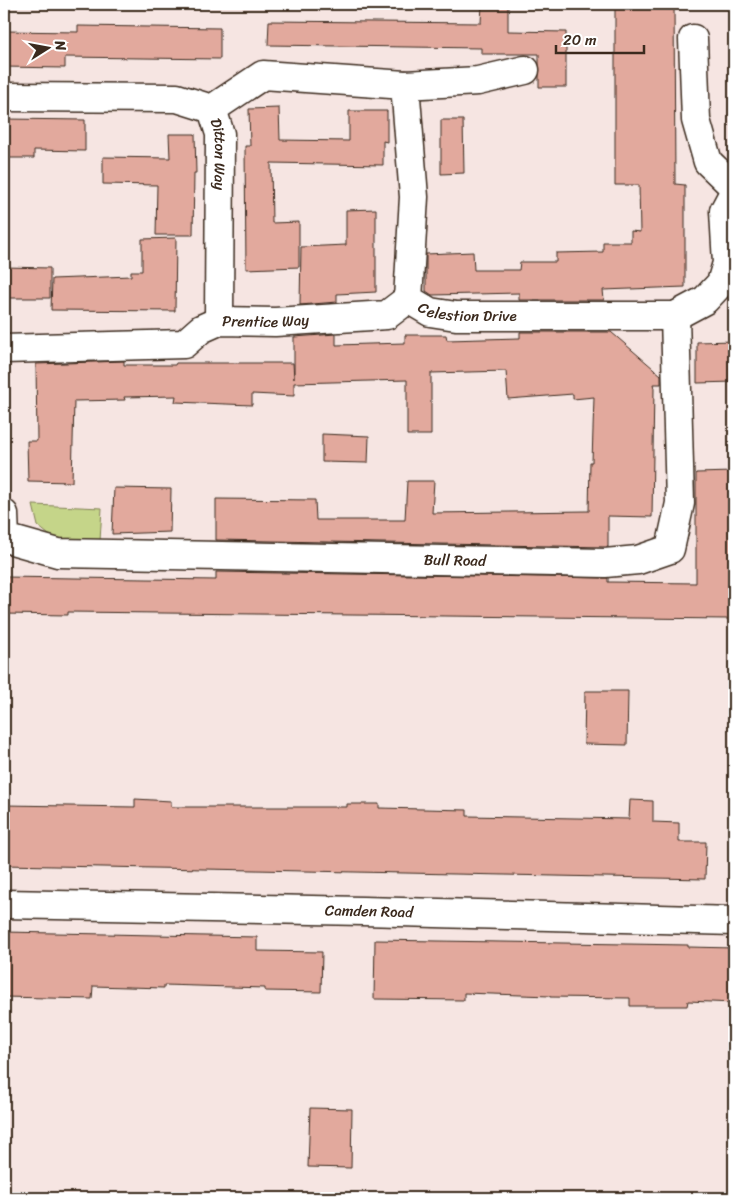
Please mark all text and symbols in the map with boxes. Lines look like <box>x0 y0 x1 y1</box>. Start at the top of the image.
north arrow <box>22 22 72 72</box>
scale bar <box>556 22 643 54</box>
text: 20 m <box>563 27 597 53</box>
text: N <box>47 37 74 53</box>
street label: Ditton Way <box>203 115 233 190</box>
street label: Celestion Drive <box>413 295 517 329</box>
street label: Prentice Way <box>222 307 310 335</box>
street label: Bull Road <box>424 547 487 574</box>
street label: Camden Road <box>325 897 414 925</box>

